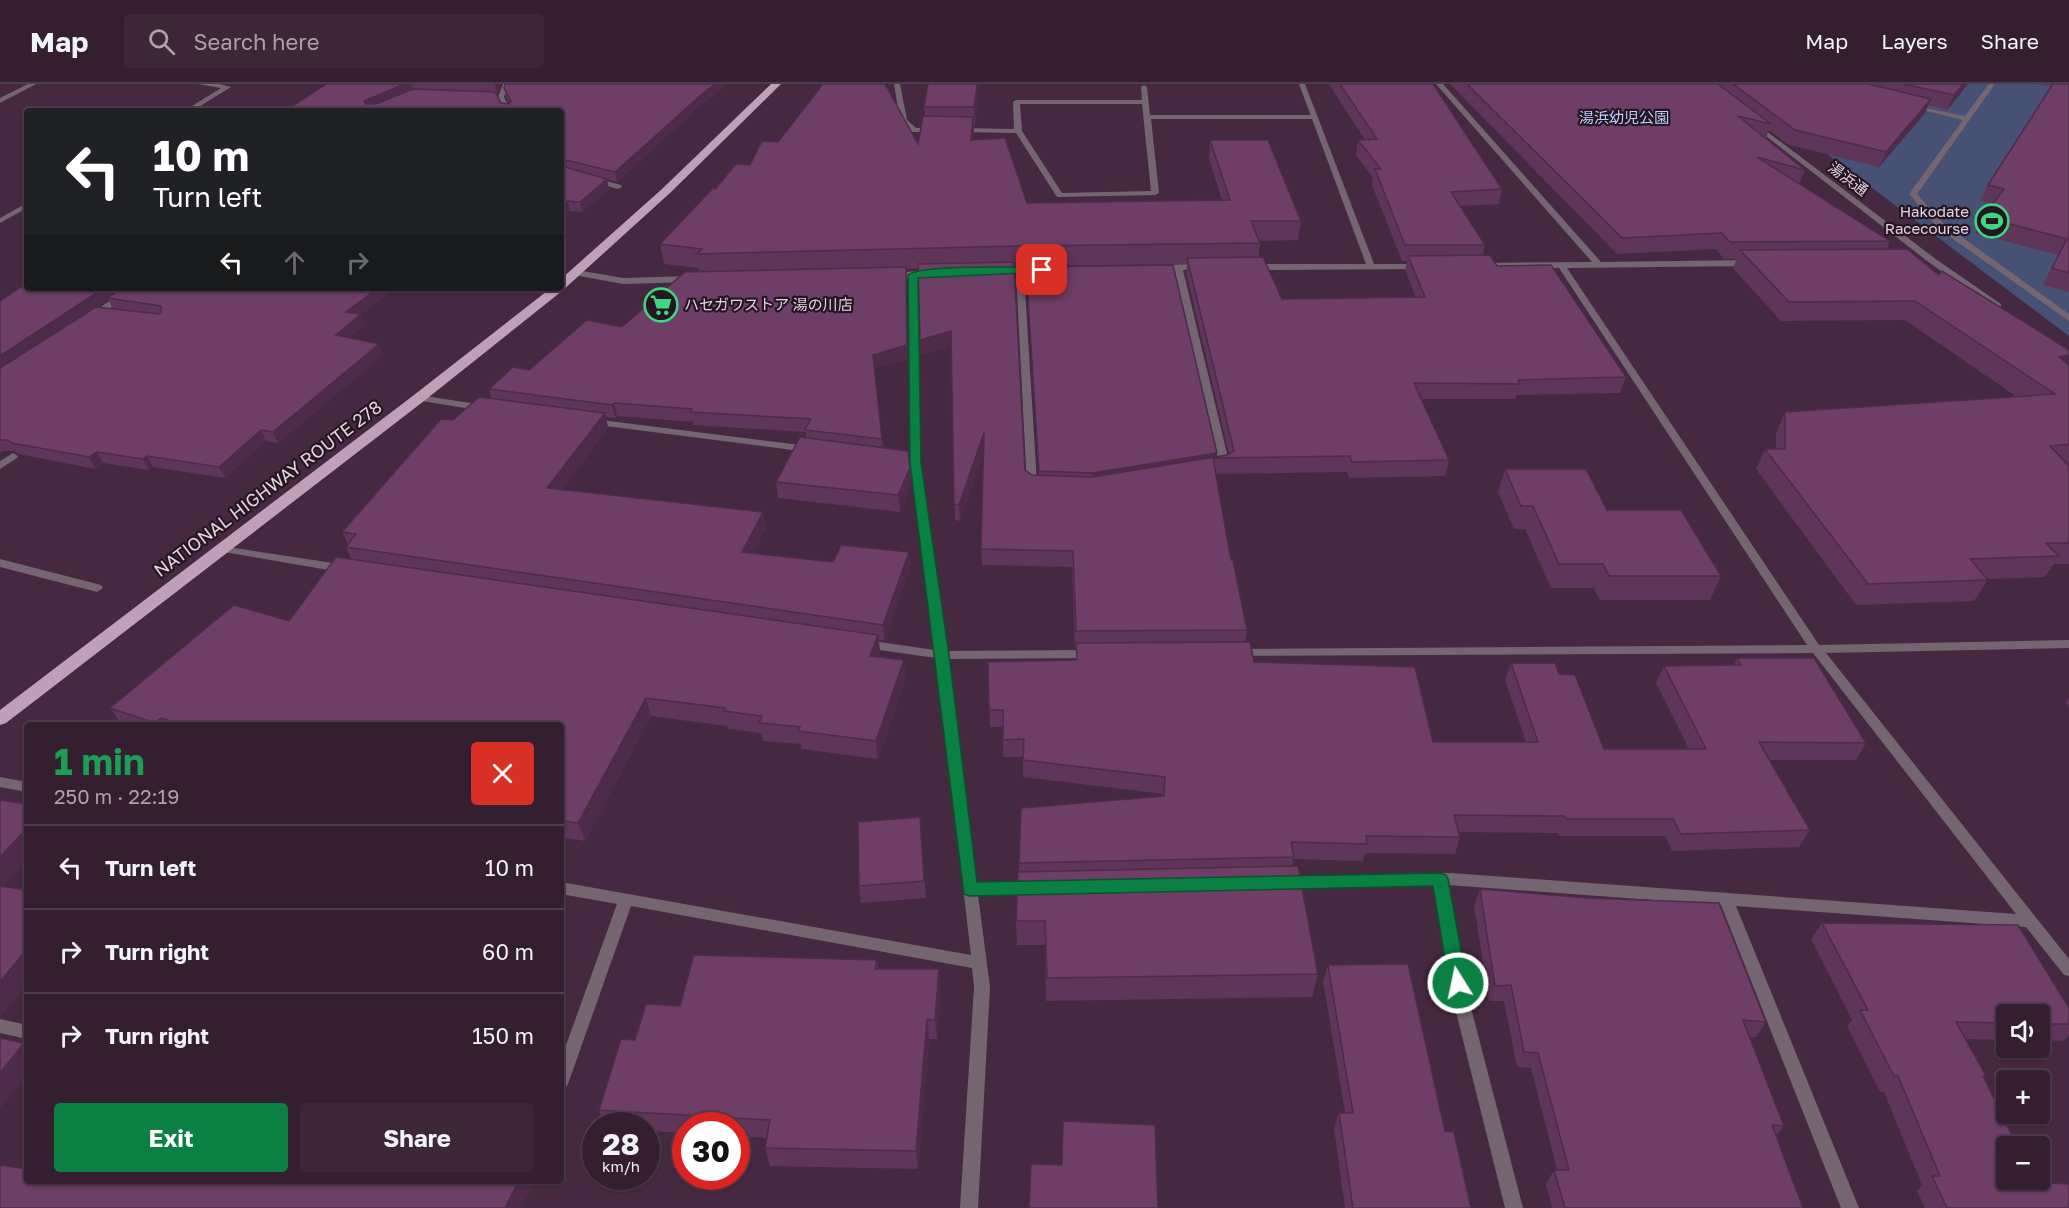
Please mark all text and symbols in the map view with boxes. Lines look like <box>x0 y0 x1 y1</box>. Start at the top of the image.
search box <box>124 14 544 68</box>
text: Map <box>30 25 88 58</box>
icon: search <box>145 25 178 58</box>
text: Search here <box>193 28 319 55</box>
text: Map <box>1805 28 1848 54</box>
text: Layers <box>1881 28 1948 54</box>
text: Share <box>1981 28 2039 54</box>
park label: 湯浜幼児公園 <box>1579 108 1669 126</box>
text: 10 m <box>153 130 249 180</box>
icon: left <box>54 132 132 210</box>
street label: 湯浜通 <box>1825 157 1872 199</box>
text: Turn left <box>153 181 262 213</box>
place label: Hakodate Racecourse <box>1885 202 1969 237</box>
sports icon: Hakodate Racecourse <box>1974 203 2010 239</box>
pin <box>1016 244 1067 295</box>
icon: left <box>215 246 248 279</box>
icon: ahead <box>278 246 311 279</box>
icon: right <box>341 246 374 279</box>
icon: arrive <box>1025 253 1058 286</box>
supermarket icon: ハセガワストア 湯の川店 <box>643 287 679 323</box>
place label: ハセガワストア 湯の川店 <box>684 295 853 313</box>
street label: NATIONAL HIGHWAY ROUTE 278 <box>149 395 386 581</box>
text: 1 min <box>54 740 145 783</box>
button: close <box>471 742 534 805</box>
text: 250 m · 22:19 <box>54 784 179 808</box>
icon: left <box>54 851 87 884</box>
text: Turn left <box>105 854 196 881</box>
text: 10 m <box>485 854 534 881</box>
icon: right <box>54 935 87 968</box>
text: Turn right <box>105 938 209 965</box>
text: 60 m <box>482 938 534 965</box>
position arrow <box>1426 951 1490 1015</box>
map controls <box>1996 1004 2050 1190</box>
button: sound <box>1996 1004 2050 1058</box>
icon: right <box>54 1019 87 1052</box>
text: Turn right <box>105 1022 209 1049</box>
text: 150 m <box>472 1022 534 1049</box>
button: + <box>1996 1070 2050 1124</box>
button: Exit <box>54 1103 288 1172</box>
button: Share <box>300 1103 534 1172</box>
speed limit sign: 30 <box>672 1112 750 1190</box>
text: 28 <box>602 1126 640 1162</box>
button: − <box>1996 1136 2050 1190</box>
text: km/h <box>602 1157 640 1175</box>

